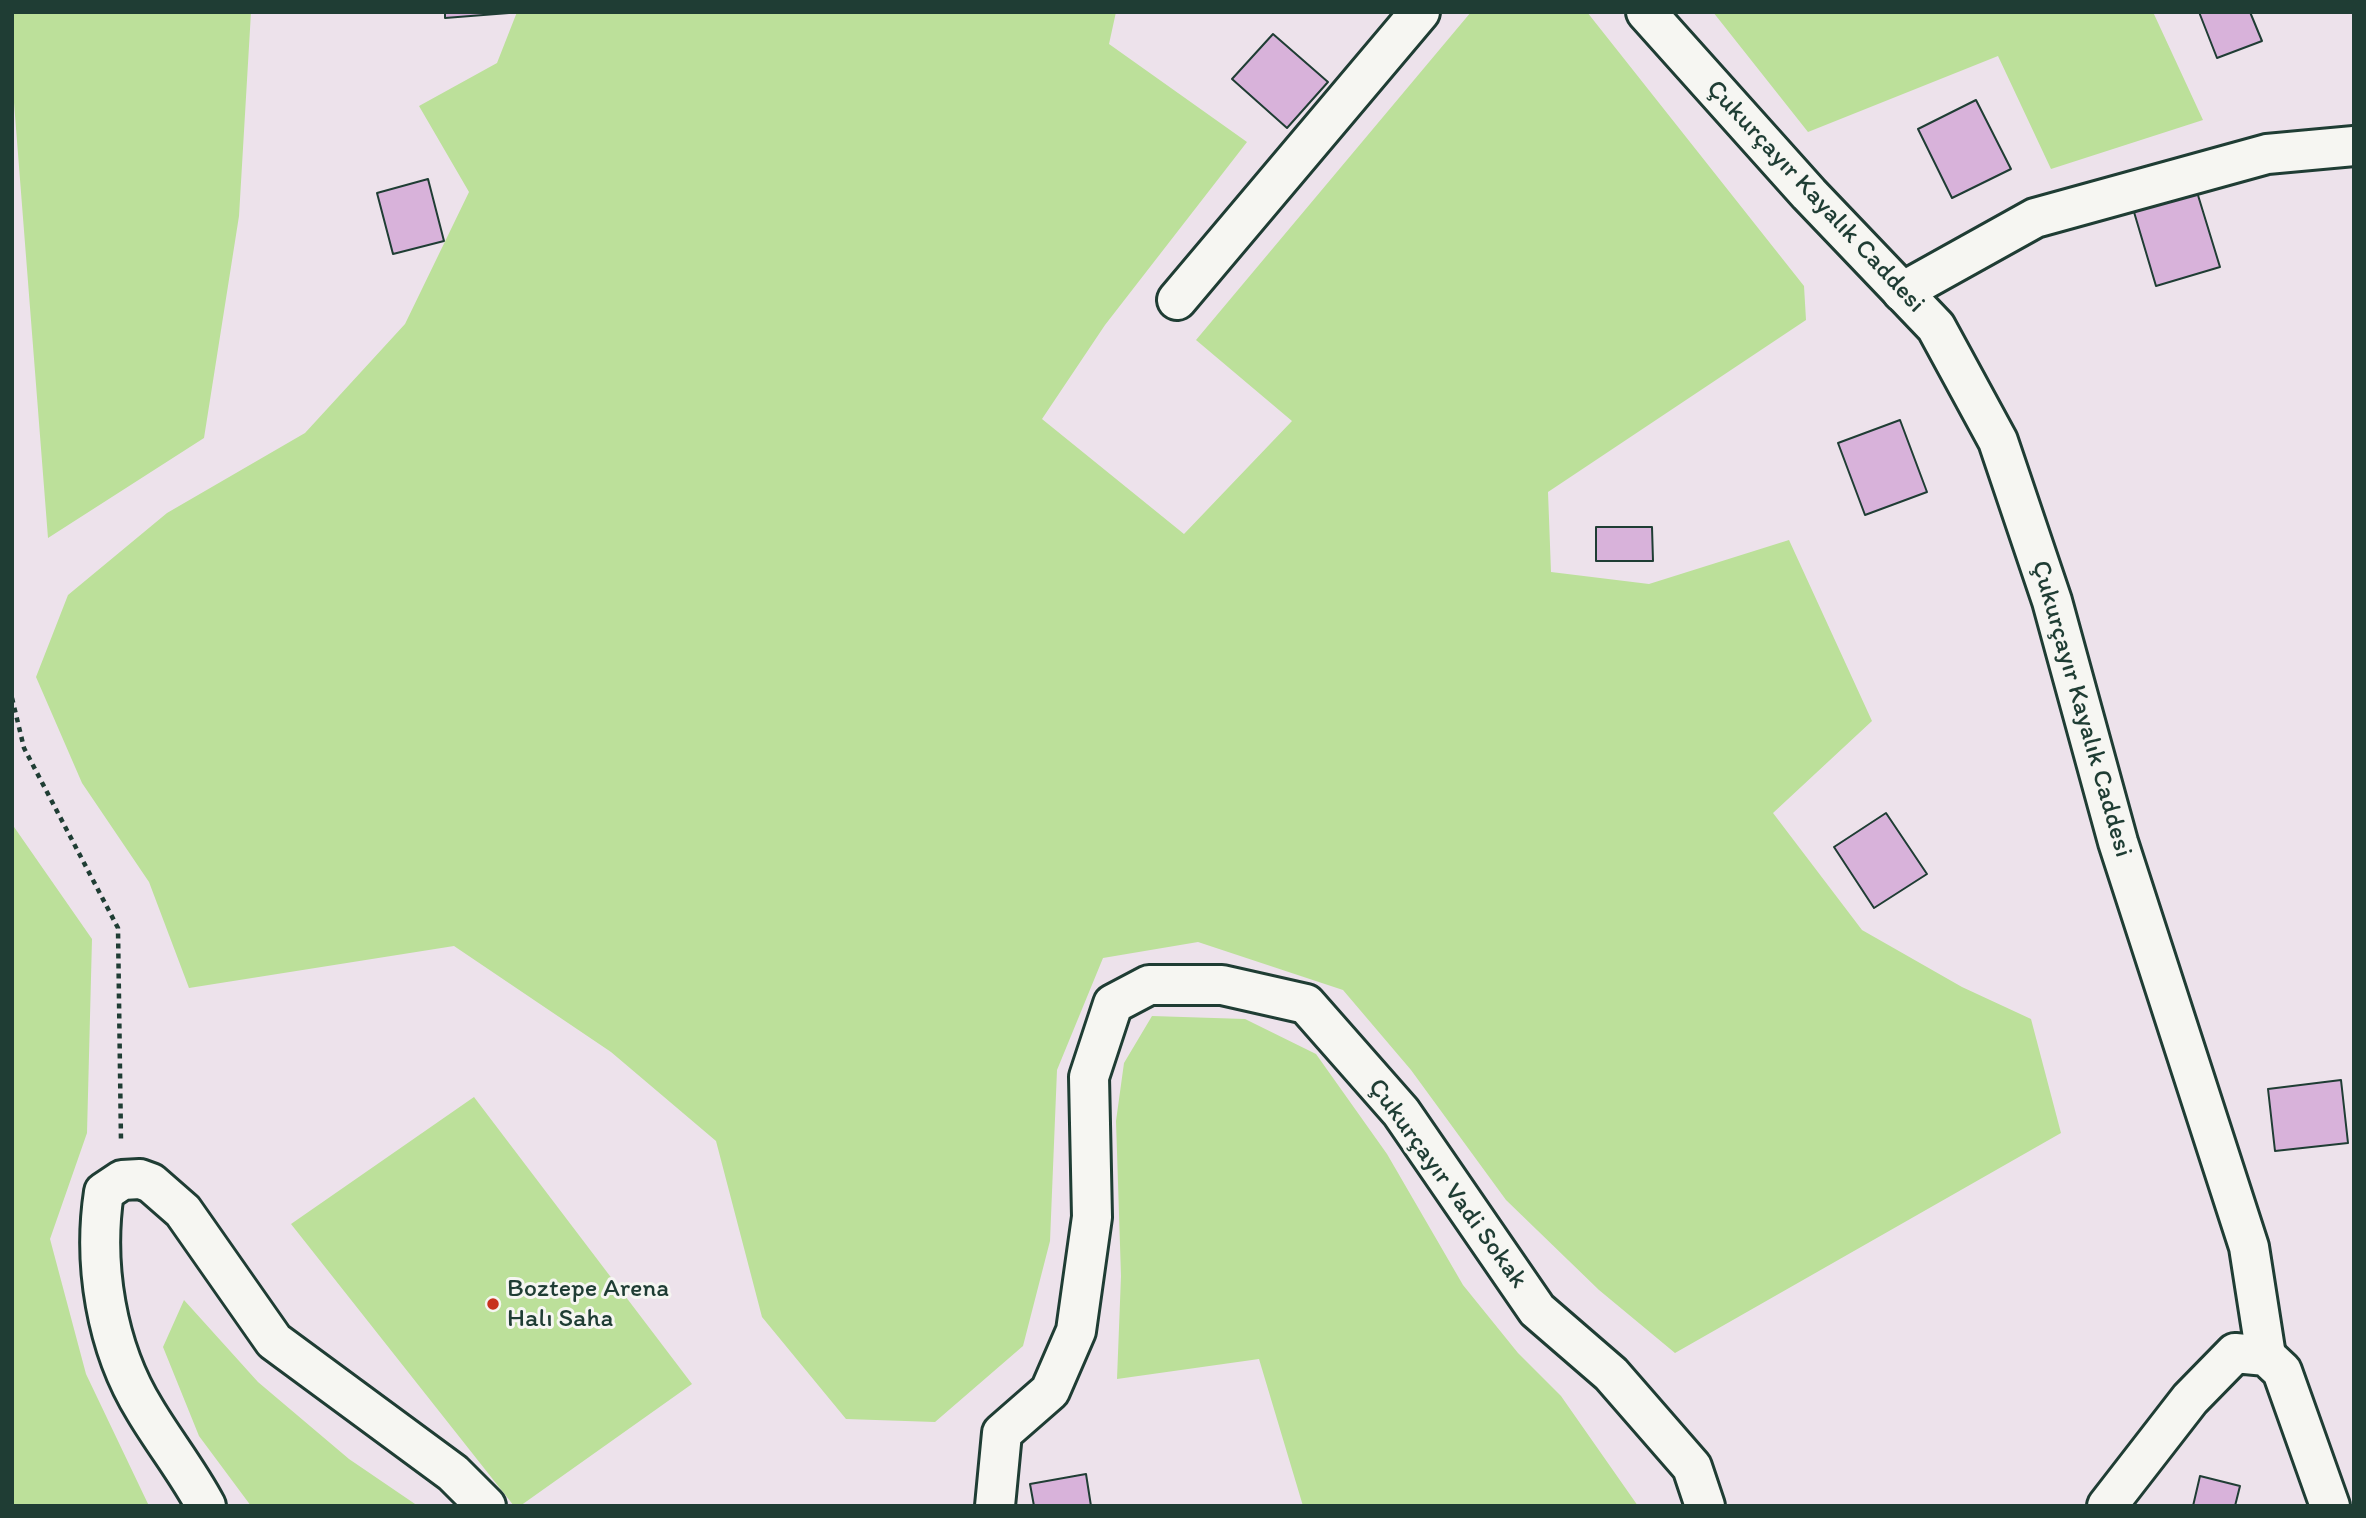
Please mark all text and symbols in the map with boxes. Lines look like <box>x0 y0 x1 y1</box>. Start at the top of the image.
street label: Çukurçayır Kayalık Caddesi <box>1699 74 1931 320</box>
street label: Çukurçayır Kayalık Caddesi <box>2024 557 2138 861</box>
street label: Çukurçayır Vadi Sokak <box>1360 1073 1534 1295</box>
place label: Boztepe Arena Halı Saha <box>507 1273 669 1334</box>
marker: Boztepe Arena Halı Saha <box>485 1296 501 1312</box>

